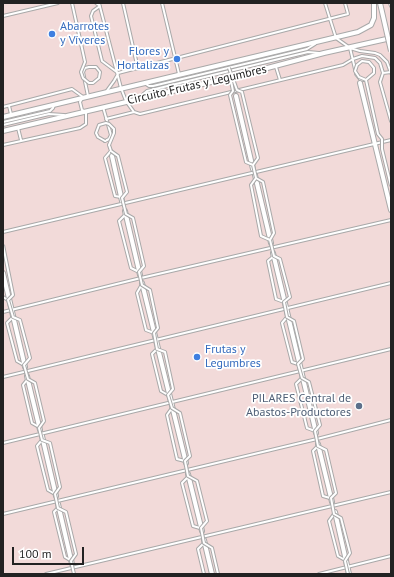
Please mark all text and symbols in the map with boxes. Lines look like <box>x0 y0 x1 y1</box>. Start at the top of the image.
place label: Abarrotes y Víveres <box>60 20 109 48</box>
marker: Abarrotes y Víveres <box>47 29 57 39</box>
place label: Flores y Hortalizas <box>117 45 169 73</box>
marker: Flores y Hortalizas <box>172 54 182 64</box>
street label: Circuito Frutas y Legumbres <box>126 62 268 108</box>
place label: Frutas y Legumbres <box>205 343 261 371</box>
marker: Frutas y Legumbres <box>192 352 202 362</box>
place label: PILARES Central de Abastos-Productores <box>246 392 351 420</box>
marker: PILARES Central de Abastos-Productores <box>354 401 364 411</box>
scale bar <box>14 539 86 565</box>
text: 100 m <box>19 546 52 561</box>

